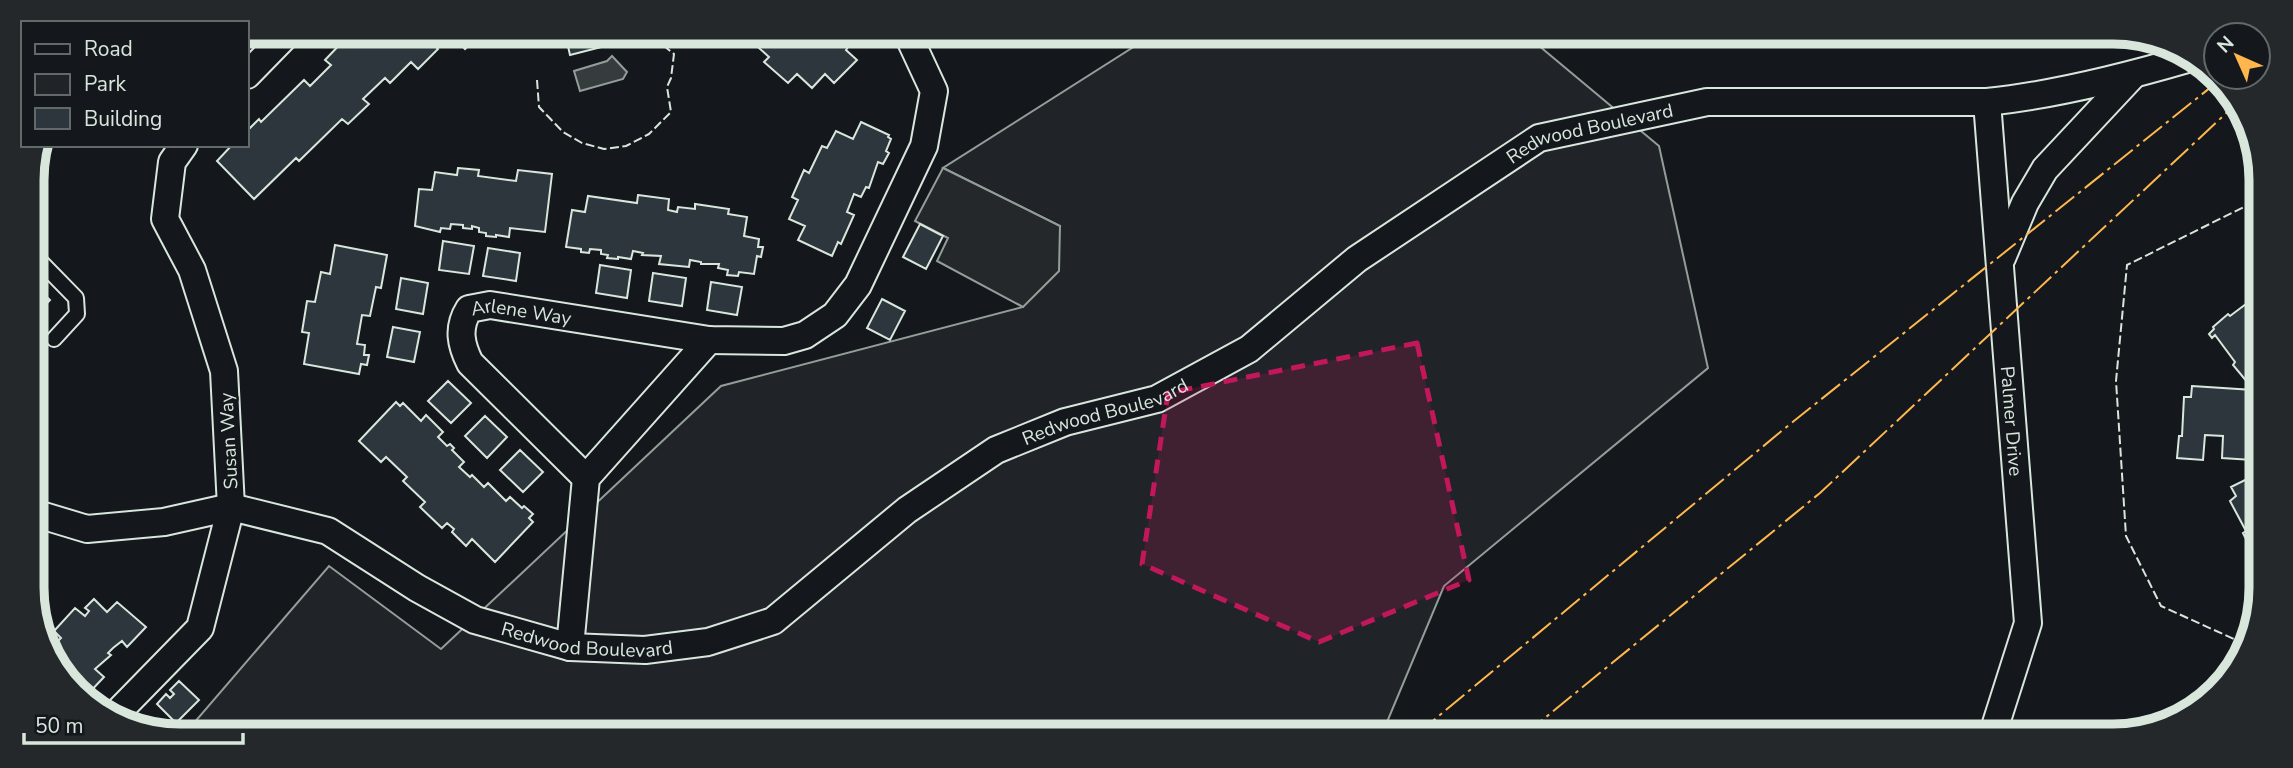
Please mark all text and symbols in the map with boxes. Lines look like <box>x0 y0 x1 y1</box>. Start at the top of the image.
legend <box>21 21 248 147</box>
north arrow <box>2202 21 2272 91</box>
text: N <box>2211 30 2240 59</box>
text: Road <box>84 35 133 63</box>
text: Park <box>84 70 126 98</box>
street label: Redwood Boulevard <box>1501 98 1675 170</box>
text: Building <box>84 105 162 133</box>
street label: Arlene Way <box>469 293 573 332</box>
street label: Palmer Drive <box>1994 365 2028 477</box>
street label: Redwood Boulevard <box>1018 373 1193 452</box>
street label: Susan Way <box>213 392 245 490</box>
street label: Redwood Boulevard <box>498 616 674 664</box>
scale bar <box>24 702 243 746</box>
text: 50 m <box>35 712 84 740</box>

